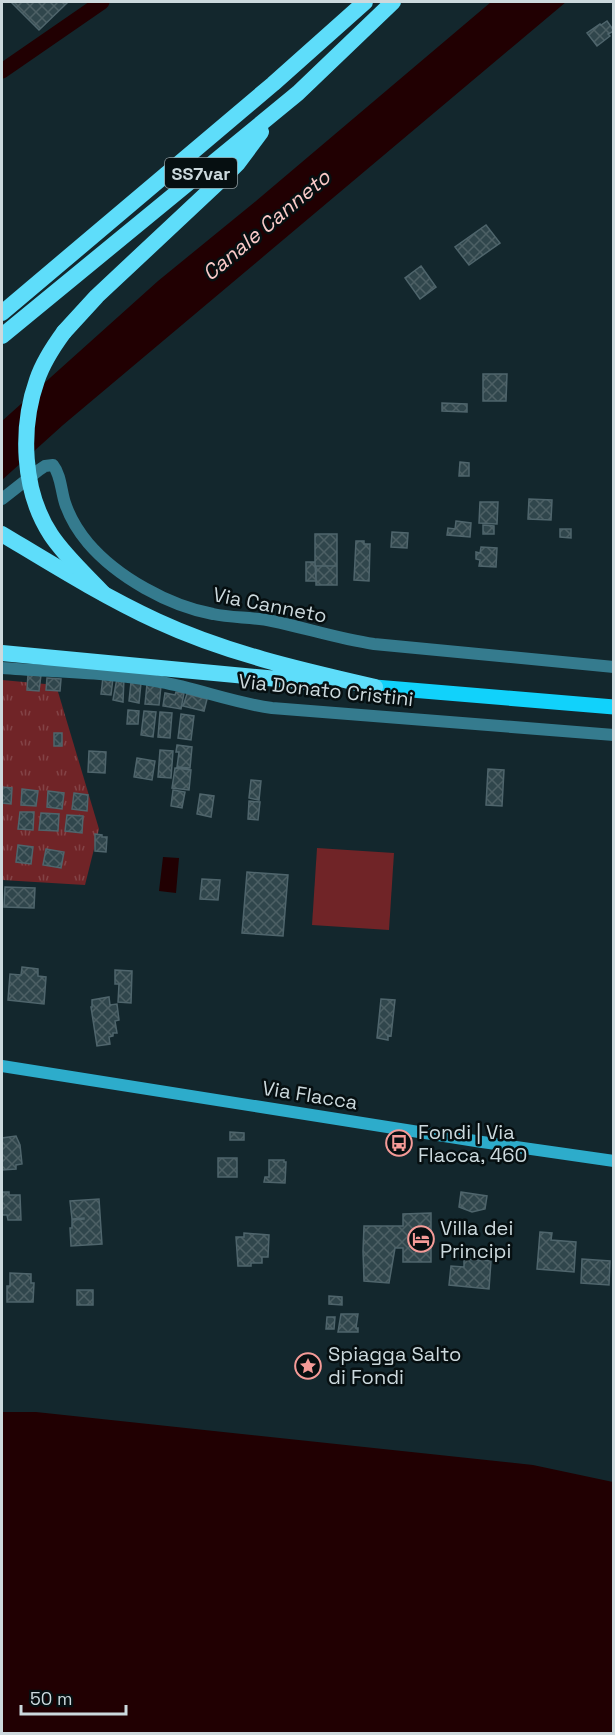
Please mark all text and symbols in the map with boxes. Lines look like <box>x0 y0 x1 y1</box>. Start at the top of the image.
road number: SS7var <box>165 158 237 188</box>
water label: Canale Canneto <box>196 163 336 286</box>
street label: Via Canneto <box>211 581 329 629</box>
street label: Via Donato Cristini <box>237 668 415 712</box>
street label: Via Flacca <box>260 1075 360 1115</box>
place label: Fondi | Via Flacca, 460 <box>418 1119 527 1168</box>
bus stop icon: Fondi | Via Flacca, 460 <box>384 1128 414 1158</box>
place label: Villa dei Principi <box>440 1215 513 1264</box>
hotel icon: Villa dei Principi <box>406 1224 436 1254</box>
place label: Spiagga Salto di Fondi <box>328 1341 461 1390</box>
place icon: Spiagga Salto di Fondi <box>293 1351 323 1381</box>
scale bar <box>21 1678 126 1716</box>
text: 50 m <box>30 1687 72 1710</box>

